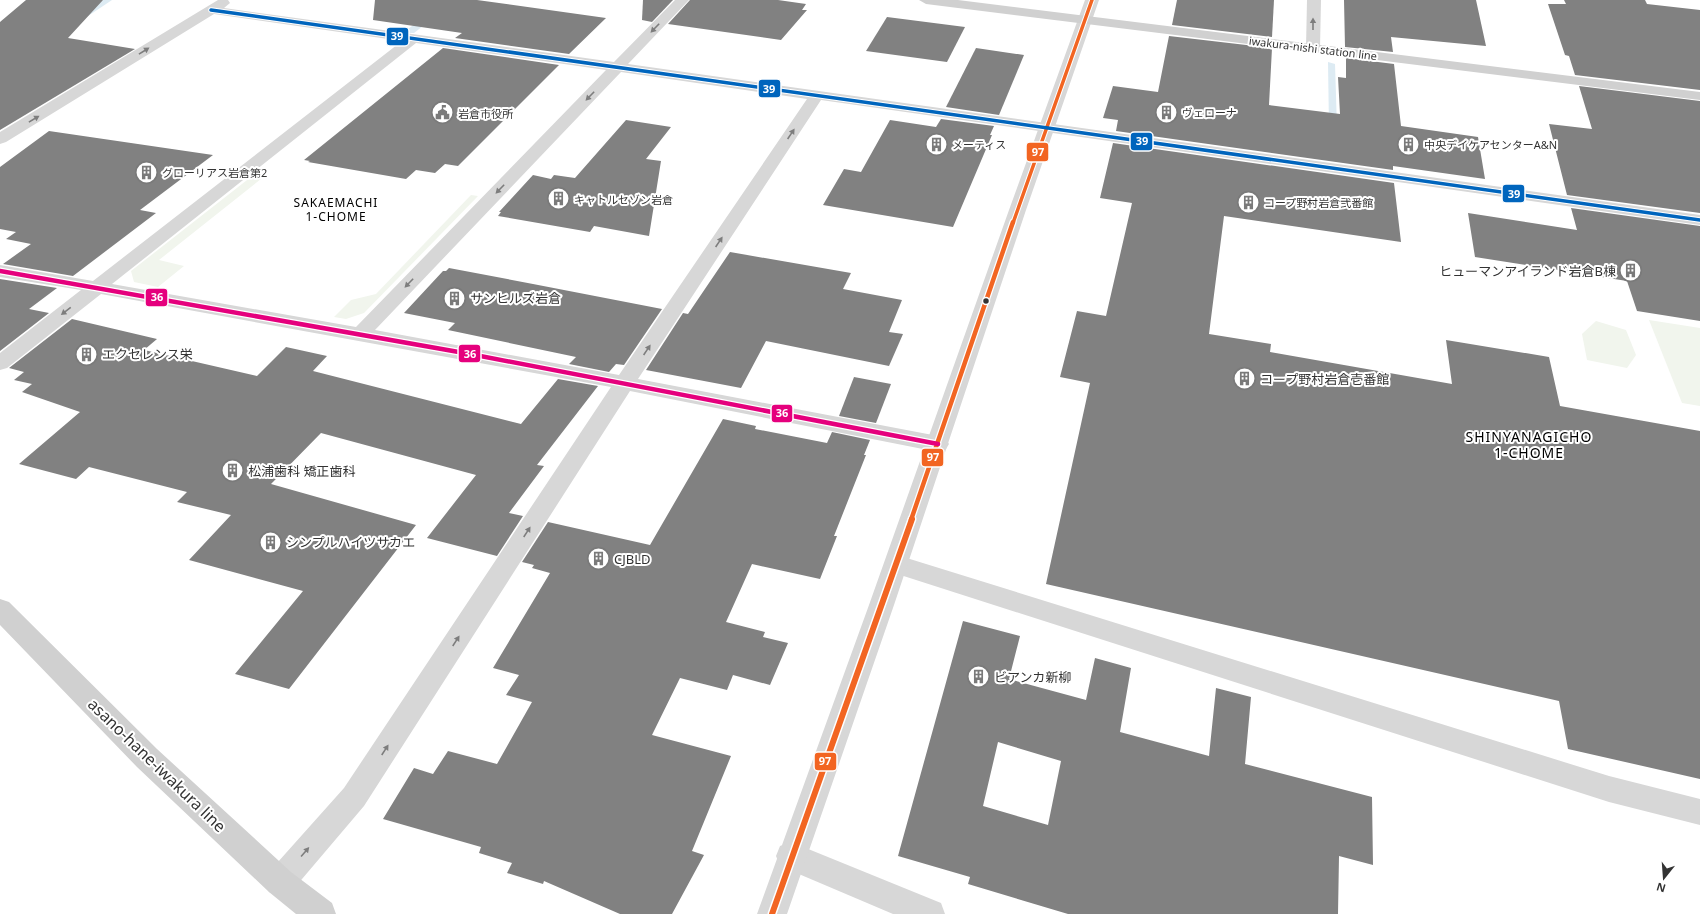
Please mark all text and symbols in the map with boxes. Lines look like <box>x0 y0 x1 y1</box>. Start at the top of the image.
one-way arrow <box>1310 17 1316 30</box>
one-way arrow <box>650 23 660 33</box>
line badge: 39 <box>386 27 409 46</box>
text: 39 <box>391 28 403 43</box>
street label: iwakura-nishi station line <box>1248 33 1378 63</box>
one-way arrow <box>139 47 149 55</box>
line badge: 39 <box>758 79 781 98</box>
text: 39 <box>763 81 775 96</box>
one-way arrow <box>586 91 595 100</box>
building icon: ヴェローナ <box>1153 99 1179 125</box>
public building icon: 岩倉市役所 <box>430 100 456 126</box>
place label: ヴェローナ <box>1182 105 1237 120</box>
place label: 岩倉市役所 <box>458 106 514 121</box>
one-way arrow <box>28 115 40 122</box>
one-way arrow <box>788 128 795 139</box>
building icon: メーティス <box>923 131 949 157</box>
building icon: 中央デイケアセンターA&N <box>1396 131 1422 157</box>
line badge: 39 <box>1130 132 1153 151</box>
text: 39 <box>1136 133 1148 148</box>
place label: メーティス <box>952 137 1006 152</box>
place label: 中央デイケアセンターA&N <box>1424 137 1557 152</box>
line badge: 97 <box>1026 142 1049 162</box>
text: 97 <box>1032 144 1044 159</box>
building icon: グローリアス岩倉第2 <box>134 159 160 185</box>
place label: グローリアス岩倉第2 <box>162 165 267 180</box>
one-way arrow <box>495 184 504 194</box>
line badge: 39 <box>1502 184 1525 203</box>
building icon: キャトルセゾン岩倉 <box>546 186 572 212</box>
text: 39 <box>1508 186 1520 201</box>
building icon: コープ野村岩倉弐番館 <box>1235 189 1261 215</box>
place label: キャトルセゾン岩倉 <box>574 192 673 207</box>
district label: SAKAEMACHI 1-CHOME <box>294 194 378 225</box>
place label: コープ野村岩倉弐番館 <box>1264 195 1373 210</box>
one-way arrow <box>715 237 723 247</box>
building icon: ヒューマンアイランド岩倉B棟 <box>1618 258 1644 284</box>
place label: ヒューマンアイランド岩倉B棟 <box>1439 262 1616 280</box>
one-way arrow <box>404 278 414 288</box>
building icon: サンヒルズ岩倉 <box>442 285 468 311</box>
line badge: 36 <box>145 288 168 307</box>
text: 36 <box>151 289 163 304</box>
place label: サンヒルズ岩倉 <box>470 289 561 307</box>
unlabelled marker <box>981 296 991 306</box>
one-way arrow <box>60 307 71 316</box>
building icon: エクセレンス栄 <box>73 341 99 367</box>
line badge: 36 <box>458 344 481 363</box>
place label: エクセレンス栄 <box>102 345 193 363</box>
one-way arrow <box>643 345 651 355</box>
text: 36 <box>464 346 476 361</box>
building icon: コープ野村岩倉壱番館 <box>1232 366 1258 392</box>
place label: コープ野村岩倉壱番館 <box>1260 370 1389 388</box>
line badge: 36 <box>771 404 793 423</box>
text: 36 <box>776 405 788 420</box>
district label: SHINYANAGICHO 1-CHOME <box>1466 427 1592 462</box>
line badge: 97 <box>921 448 944 467</box>
text: 97 <box>927 449 939 464</box>
building icon: 松浦歯科 矯正歯科 <box>219 458 245 484</box>
place label: 松浦歯科 矯正歯科 <box>248 462 355 480</box>
one-way arrow <box>523 527 531 537</box>
building icon: シンプルハイツサカエ <box>258 529 284 555</box>
place label: シンプルハイツサカエ <box>286 533 415 551</box>
building icon: CJBLD <box>585 546 611 572</box>
place label: CJBLD <box>614 550 651 568</box>
one-way arrow <box>452 636 460 646</box>
building icon: ビアンカ新柳 <box>966 664 992 690</box>
place label: ビアンカ新柳 <box>994 668 1071 686</box>
street label: asano-hane-iwakura line <box>83 693 231 837</box>
one-way arrow <box>381 744 388 756</box>
line badge: 97 <box>814 752 837 771</box>
text: 97 <box>819 753 831 768</box>
one-way arrow <box>301 847 310 858</box>
north arrow <box>1644 858 1684 898</box>
text: N <box>1654 880 1667 897</box>

